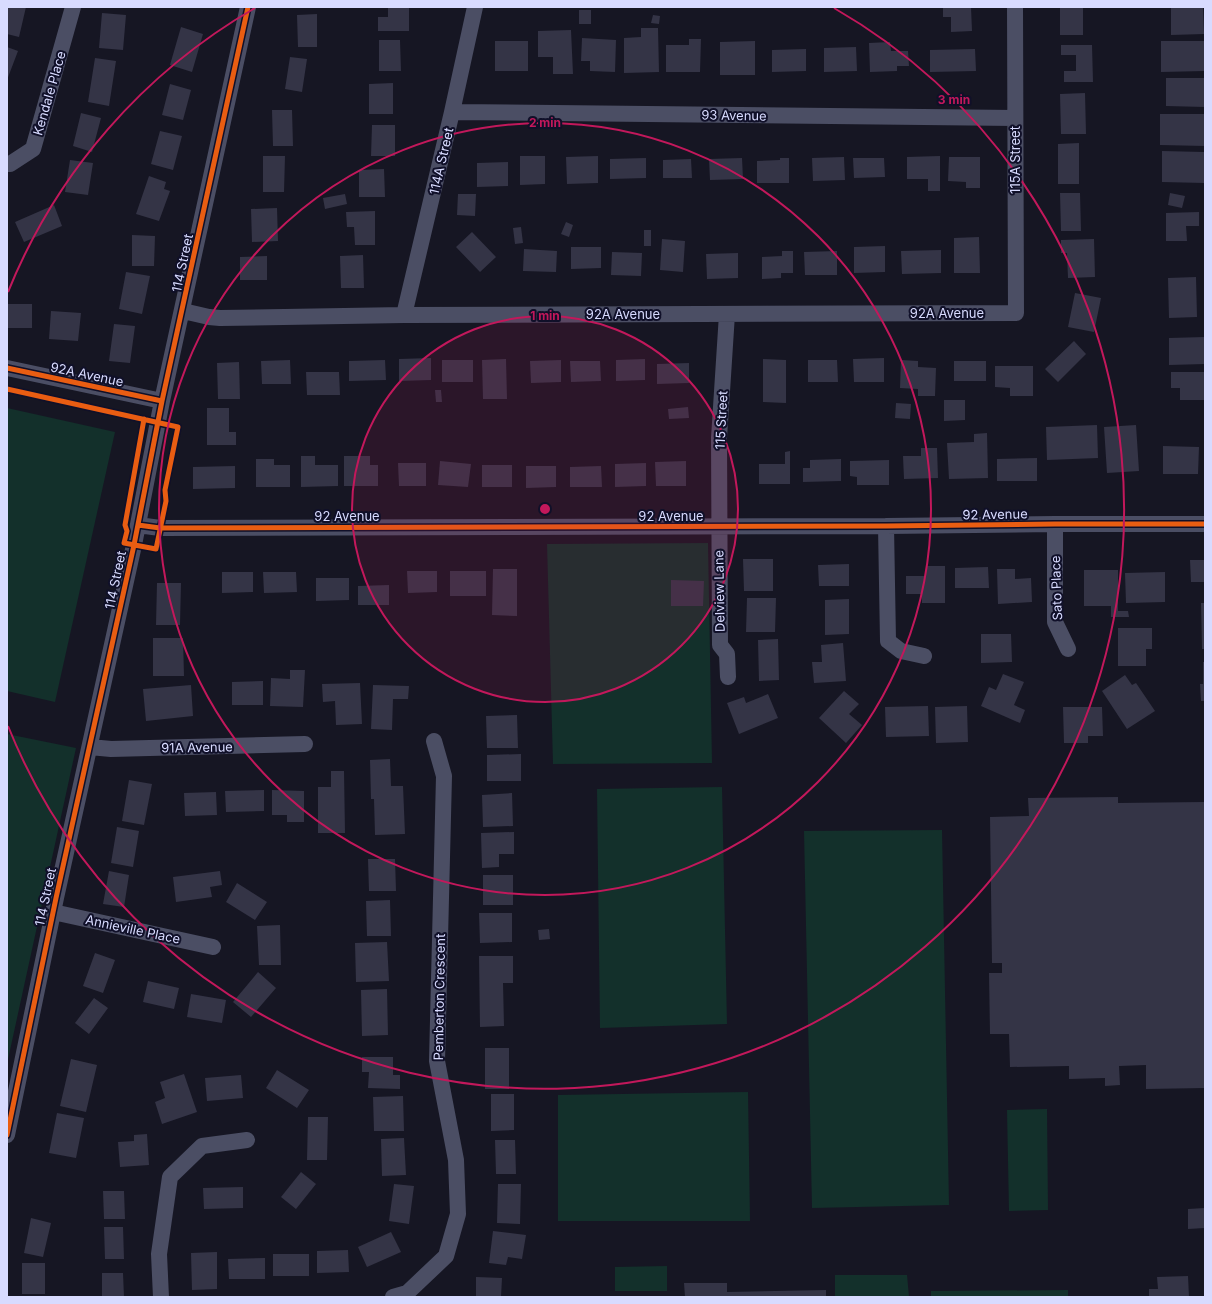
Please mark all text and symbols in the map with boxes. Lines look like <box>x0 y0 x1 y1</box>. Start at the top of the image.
street label: Kendale Place <box>29 49 69 137</box>
text: 3 min <box>938 92 970 107</box>
street label: 93 Avenue <box>701 106 767 124</box>
text: 2 min <box>529 115 561 130</box>
street label: 114A Street <box>426 126 456 196</box>
street label: 115A Street <box>1007 126 1023 194</box>
street label: 114 Street <box>168 232 196 294</box>
street label: 92A Avenue <box>910 305 984 321</box>
street label: 92A Avenue <box>586 306 660 322</box>
text: 1 min <box>530 308 560 323</box>
street label: 92A Avenue <box>49 358 125 390</box>
street label: 115 Street <box>711 390 731 450</box>
centre of rings <box>538 502 552 516</box>
street label: 92 Avenue <box>962 505 1028 523</box>
street label: 92 Avenue <box>314 508 380 524</box>
street label: 92 Avenue <box>638 508 704 524</box>
street label: 114 Street <box>101 549 129 611</box>
street label: Delview Lane <box>710 550 728 632</box>
street label: Sato Place <box>1047 555 1065 621</box>
street label: 91A Avenue <box>161 738 233 756</box>
street label: 114 Street <box>31 866 59 928</box>
street label: Annieville Place <box>84 911 182 947</box>
street label: Pemberton Crescent <box>430 934 448 1060</box>

